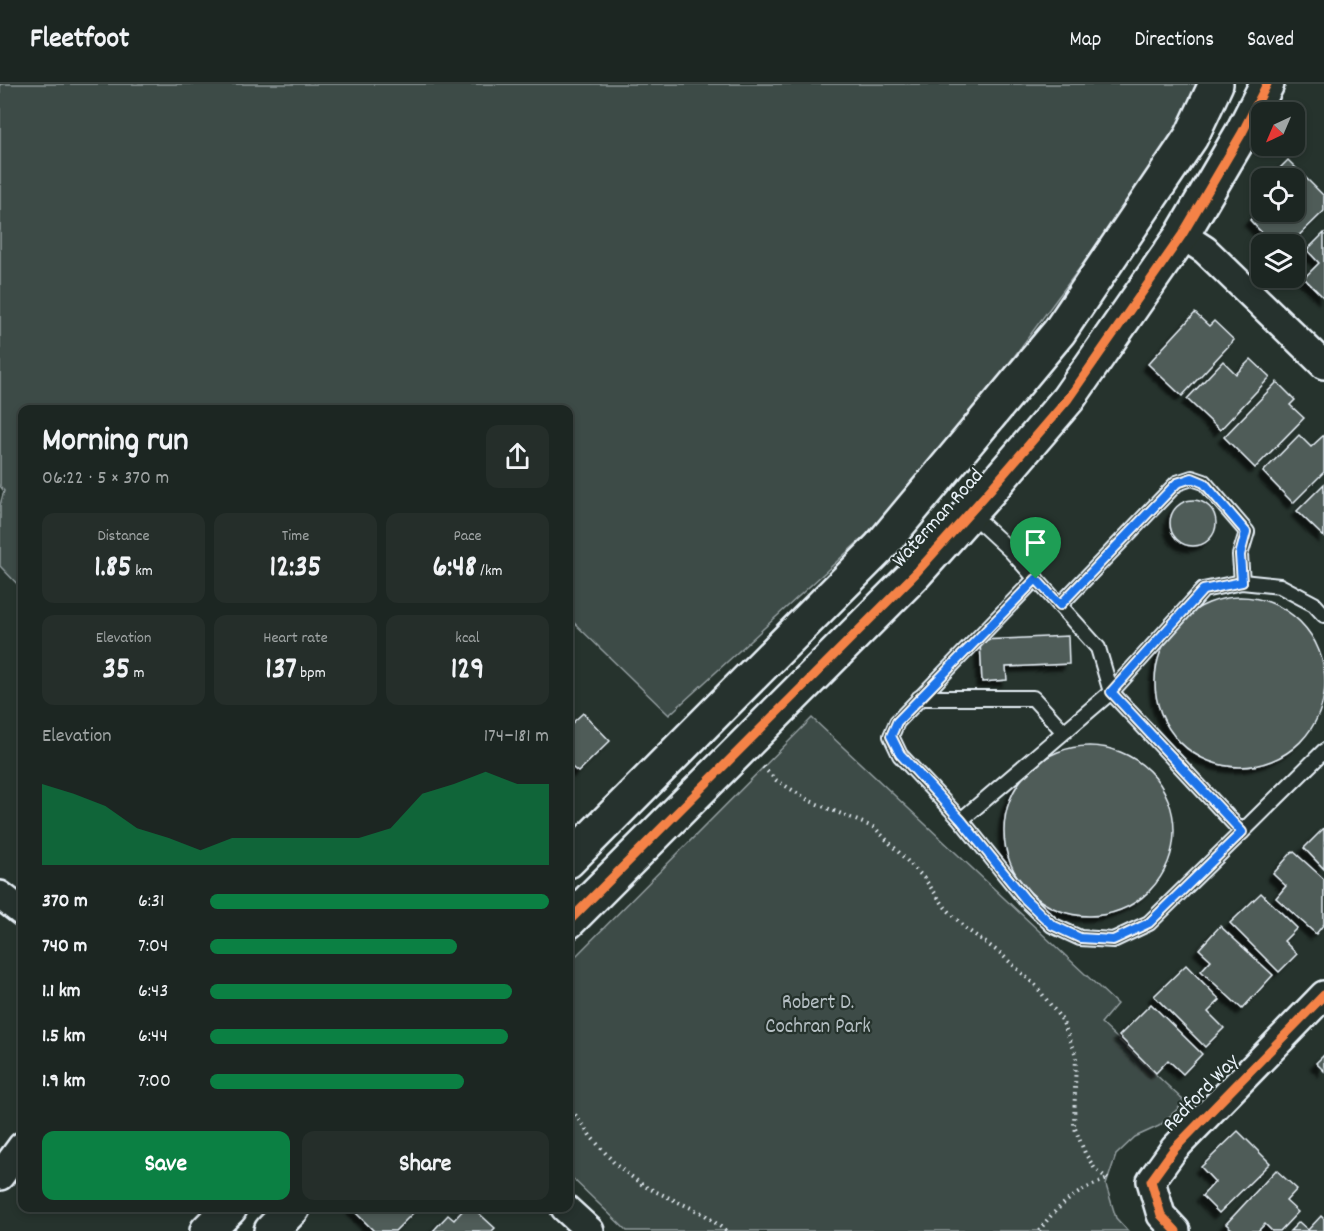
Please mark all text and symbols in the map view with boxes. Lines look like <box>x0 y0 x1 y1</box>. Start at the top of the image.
text: Fleetfoot <box>30 21 129 61</box>
text: Map <box>1070 26 1101 56</box>
text: Directions <box>1134 26 1214 56</box>
text: Saved <box>1247 26 1294 56</box>
north arrow <box>1251 102 1305 156</box>
map controls <box>1251 102 1305 288</box>
button: locate <box>1251 168 1305 222</box>
button: layers <box>1251 234 1305 288</box>
text: Morning run <box>42 419 189 466</box>
button: share <box>486 425 549 488</box>
street label: Waterman Road <box>886 463 992 575</box>
text: 06:22 · 5 × 370 m <box>42 465 169 493</box>
pin <box>1010 517 1061 579</box>
text: Distance <box>97 525 150 548</box>
text: Time <box>282 525 309 548</box>
text: Pace <box>453 525 482 548</box>
icon: arrive <box>1019 526 1052 559</box>
text: 1.85 <box>94 548 132 591</box>
text: 12:35 <box>270 548 321 591</box>
text: 6:48 <box>433 548 477 591</box>
text: km <box>132 560 153 583</box>
text: /km <box>477 560 502 583</box>
text: Elevation <box>96 627 151 650</box>
text: Heart rate <box>263 627 328 650</box>
text: kcal <box>455 627 480 650</box>
text: 35 <box>103 650 130 693</box>
text: 137 <box>265 650 297 693</box>
text: 129 <box>451 650 484 693</box>
text: m <box>130 662 144 685</box>
text: bpm <box>297 662 326 685</box>
text: Elevation <box>42 723 112 751</box>
text: 174–181 m <box>484 723 549 751</box>
text: 370 m <box>42 888 88 916</box>
text: 6:31 <box>138 888 164 916</box>
text: 740 m <box>42 933 87 961</box>
text: 7:04 <box>138 933 168 961</box>
text: 1.1 km <box>42 978 81 1006</box>
text: 6:43 <box>138 978 168 1006</box>
park label: Robert D. Cochran Park <box>765 989 871 1043</box>
text: 1.5 km <box>42 1023 85 1051</box>
text: 6:44 <box>138 1023 168 1051</box>
street label: Redford Way <box>1157 1048 1247 1140</box>
text: 1.9 km <box>42 1068 85 1096</box>
text: 7:00 <box>138 1068 171 1096</box>
button: Save <box>42 1131 290 1200</box>
button: Share <box>302 1131 549 1200</box>

